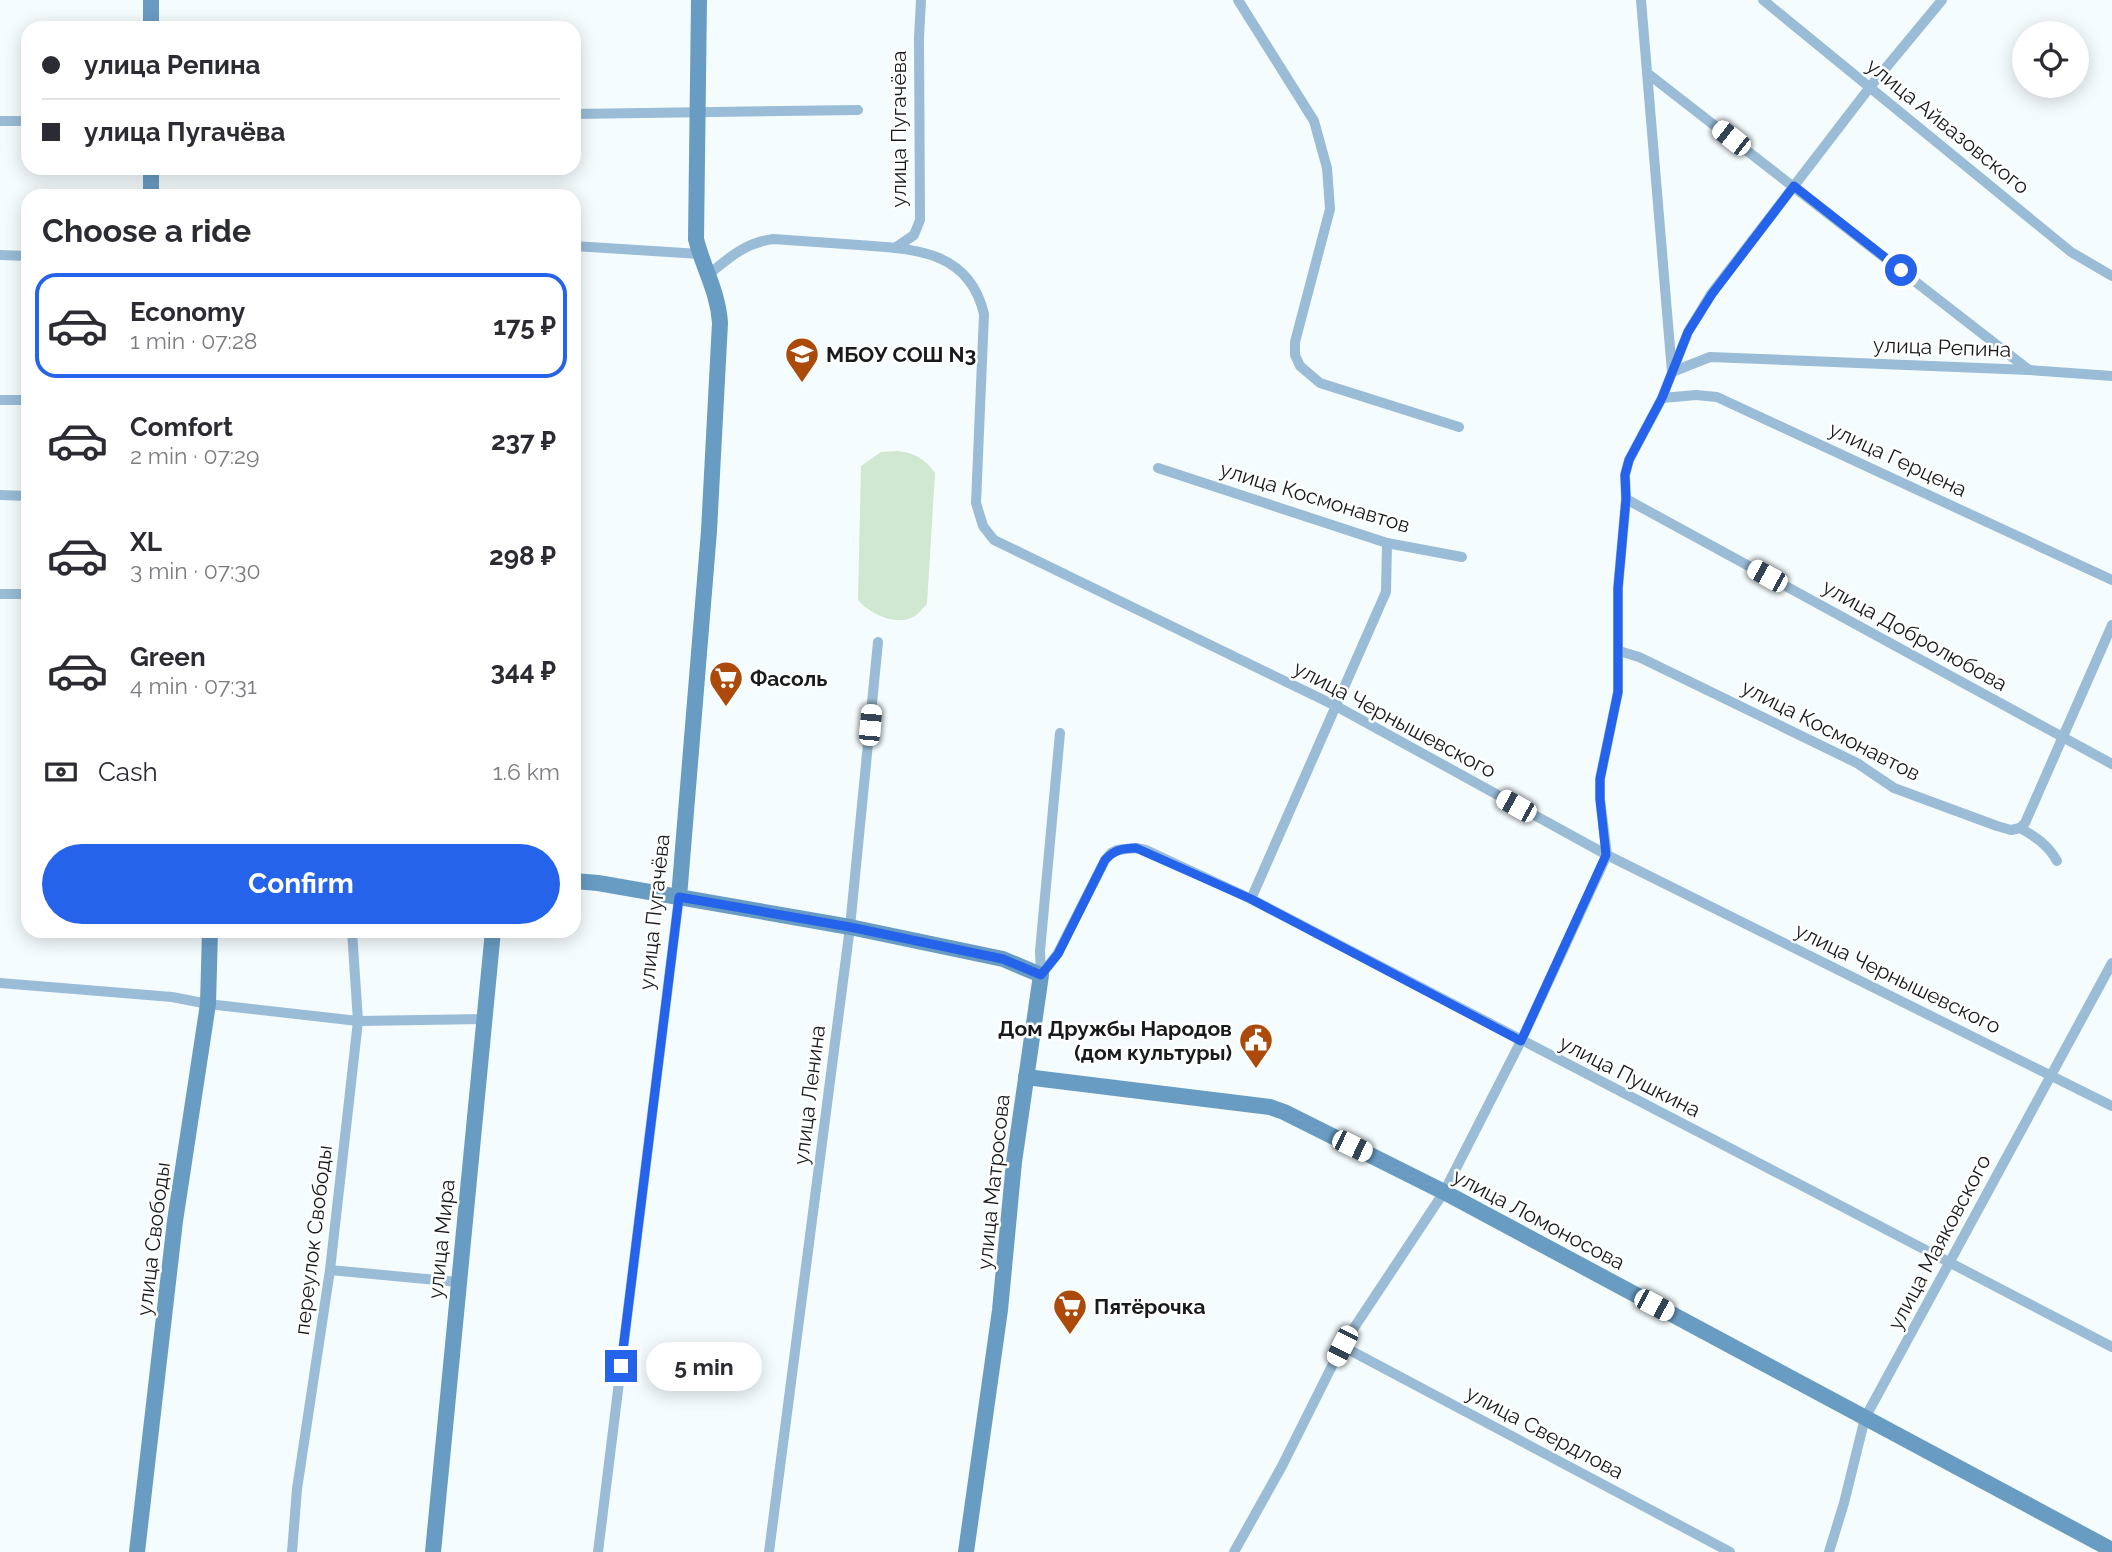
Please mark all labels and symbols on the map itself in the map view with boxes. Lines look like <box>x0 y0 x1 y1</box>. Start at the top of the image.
street label: улица Пугачёва <box>886 51 911 207</box>
street label: улица Айвазовского <box>1862 53 2034 199</box>
car <box>1708 117 1755 159</box>
route start <box>1885 254 1917 286</box>
street label: улица Репина <box>1872 332 2012 362</box>
school or university icon: МБОУ СОШ N3 <box>783 335 821 384</box>
place label: МБОУ СОШ N3 <box>826 342 976 367</box>
street label: улица Герцена <box>1825 416 1971 502</box>
street label: улица Космонавтов <box>1217 456 1413 538</box>
car <box>1744 557 1791 595</box>
street label: улица Добролюбова <box>1818 574 2012 696</box>
street label: улица Чернышевского <box>1289 655 1501 783</box>
supermarket icon: Фасоль <box>707 659 745 708</box>
place label: Фасоль <box>750 666 827 691</box>
street label: улица Космонавтов <box>1737 674 1925 786</box>
car <box>858 703 883 747</box>
car <box>1493 787 1540 825</box>
street label: улица Пугачёва <box>633 833 675 991</box>
street label: улица Чернышевского <box>1791 917 2005 1039</box>
place label: Дом Дружбы Народов (дом культуры) <box>998 1016 1232 1065</box>
public building icon: Дом Дружбы Народов (дом культуры) <box>1237 1021 1275 1070</box>
street label: улица Ленина <box>788 1024 830 1166</box>
street label: улица Пушкина <box>1555 1030 1705 1122</box>
street label: улица Матросова <box>971 1093 1015 1271</box>
car <box>1329 1127 1376 1165</box>
street label: переулок Свободы <box>289 1144 337 1336</box>
street label: улица Маяковского <box>1882 1150 1996 1334</box>
street label: улица Свободы <box>131 1161 175 1317</box>
street label: улица Ломоносова <box>1449 1163 1629 1275</box>
street label: улица Мира <box>422 1178 460 1300</box>
car <box>1631 1286 1678 1324</box>
supermarket icon: Пятёрочка <box>1051 1287 1089 1336</box>
place label: Пятёрочка <box>1094 1294 1206 1319</box>
car <box>1324 1323 1361 1369</box>
callout: 5 min <box>646 1342 761 1390</box>
route end <box>605 1350 637 1382</box>
street label: улица Свердлова <box>1462 1380 1628 1484</box>

